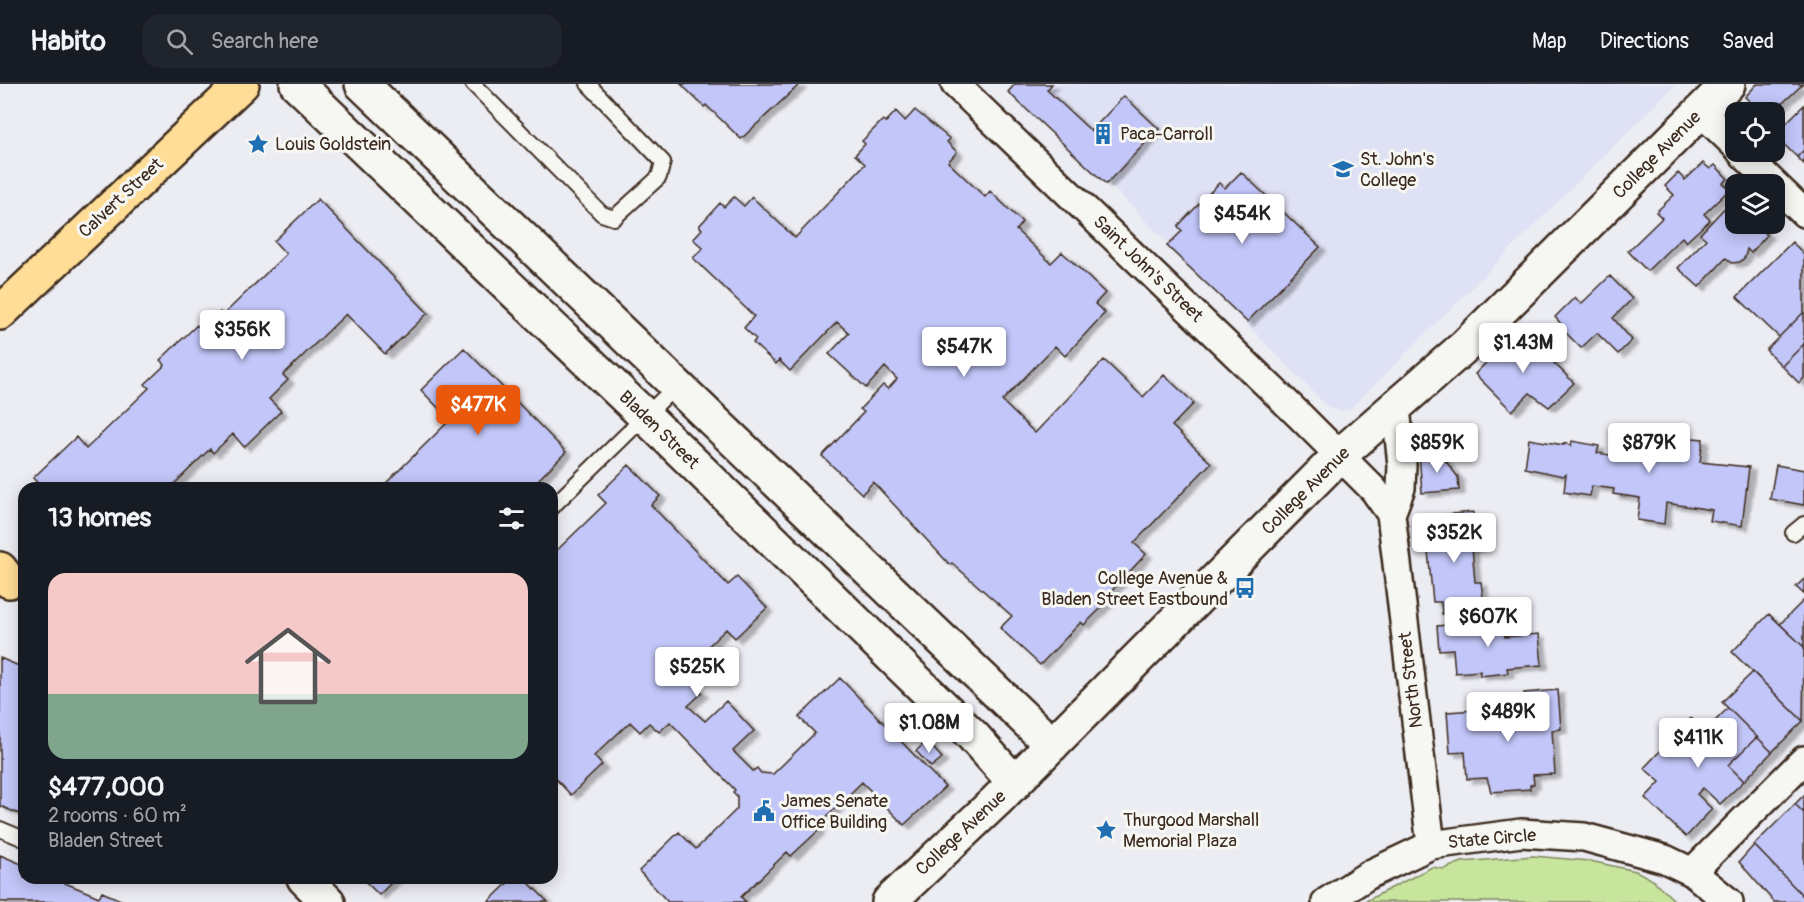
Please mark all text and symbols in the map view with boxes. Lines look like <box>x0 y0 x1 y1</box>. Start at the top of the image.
search box <box>142 14 562 68</box>
text: Habito <box>30 24 106 59</box>
icon: search <box>163 25 196 58</box>
text: Search here <box>211 27 318 55</box>
text: Map <box>1532 28 1567 55</box>
text: Directions <box>1600 28 1689 55</box>
text: Saved <box>1722 28 1774 55</box>
map controls <box>1725 102 1785 234</box>
button: locate <box>1725 102 1785 162</box>
street label: College Avenue <box>1608 106 1706 204</box>
building icon: Paca-Carroll <box>1091 122 1115 146</box>
place label: Paca-Carroll <box>1120 123 1213 146</box>
place icon: Louis Goldstein <box>246 132 270 156</box>
place label: Louis Goldstein <box>275 133 391 156</box>
place label: St. John's College <box>1360 148 1434 192</box>
street label: Calvert Street <box>74 153 169 243</box>
school or university icon: St. John's College <box>1331 157 1355 181</box>
button: layers <box>1725 174 1785 234</box>
pin: $454K <box>1200 194 1284 245</box>
text: $454K <box>1214 201 1270 226</box>
street label: Saint John's Street <box>1088 211 1208 328</box>
pin: $356K <box>200 310 284 361</box>
text: $356K <box>214 317 270 342</box>
pin: $1.43M <box>1474 323 1572 374</box>
pin: $547K <box>922 327 1006 378</box>
text: $1.43M <box>1493 330 1553 355</box>
text: $547K <box>936 334 992 359</box>
pin: $477K <box>436 385 520 436</box>
street label: Bladen Street <box>614 386 705 475</box>
text: $477K <box>450 392 506 417</box>
pin: $859K <box>1395 423 1479 474</box>
pin: $879K <box>1607 423 1691 474</box>
text: $859K <box>1410 430 1464 455</box>
text: $879K <box>1622 430 1676 455</box>
street label: College Avenue <box>1257 442 1355 540</box>
text: 13 homes <box>48 502 151 534</box>
icon: filters <box>495 502 528 535</box>
pin: $352K <box>1412 513 1496 564</box>
text: $352K <box>1426 520 1482 545</box>
place label: College Avenue & Bladen Street Eastbound <box>1041 567 1228 611</box>
bus stop icon: College Avenue & Bladen Street Eastbound <box>1233 576 1257 600</box>
pin: $607K <box>1446 597 1530 648</box>
text: $607K <box>1459 604 1517 629</box>
icon: home <box>234 612 342 720</box>
street label: North Street <box>1394 630 1428 729</box>
pin: $525K <box>655 647 739 698</box>
text: $525K <box>669 654 725 679</box>
pin: $489K <box>1466 692 1550 743</box>
text: $489K <box>1481 699 1535 724</box>
pin: $1.08M <box>880 703 978 754</box>
text: $1.08M <box>898 710 960 735</box>
pin: $411K <box>1656 718 1740 769</box>
text: $411K <box>1673 725 1723 750</box>
text: $477,000 <box>48 771 165 803</box>
street label: College Avenue <box>911 785 1011 881</box>
place label: James Senate Office Building <box>781 790 888 834</box>
public building icon: James Senate Office Building <box>752 799 776 823</box>
text: 2 rooms · 60 m² <box>48 803 187 828</box>
place label: Thurgood Marshall Memorial Plaza <box>1123 809 1259 853</box>
place icon: Thurgood Marshall Memorial Plaza <box>1094 818 1118 842</box>
street label: State Circle <box>1447 824 1537 854</box>
text: Bladen Street <box>48 828 163 853</box>

